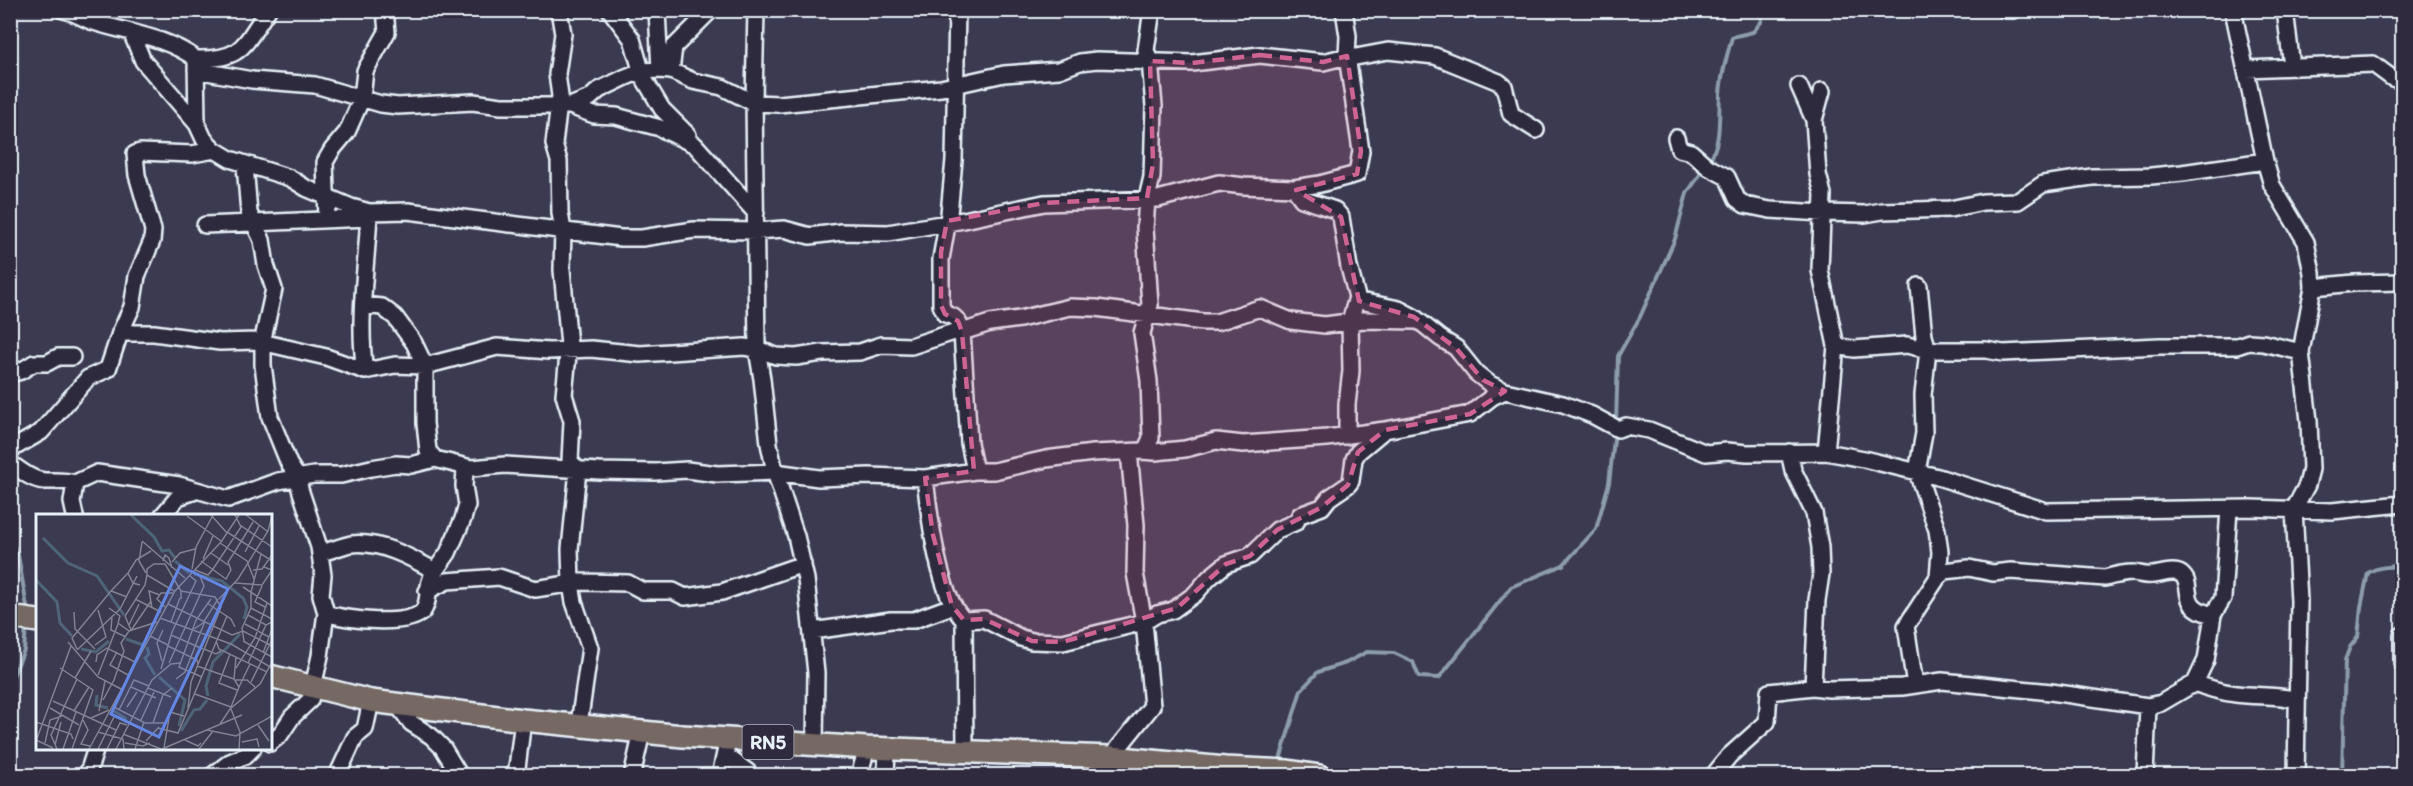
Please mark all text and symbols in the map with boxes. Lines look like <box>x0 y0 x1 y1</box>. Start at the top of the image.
inset map <box>36 514 272 750</box>
road number: RN5 <box>742 725 794 759</box>

